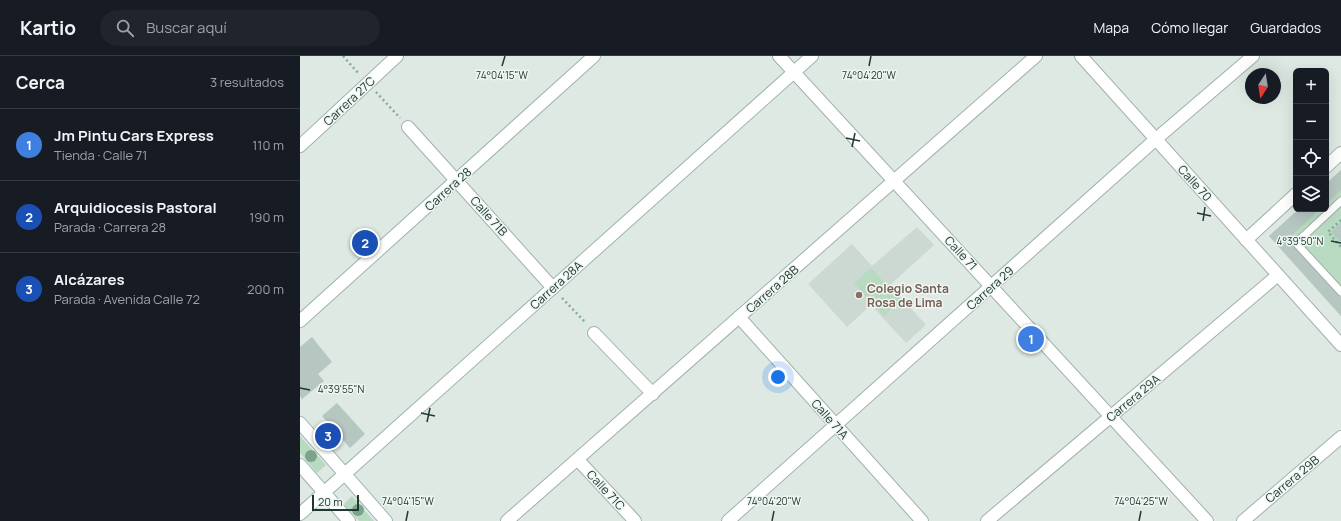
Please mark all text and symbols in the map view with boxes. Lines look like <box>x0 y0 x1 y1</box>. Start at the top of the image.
search box <box>100 10 380 46</box>
text: Kartio <box>20 15 76 41</box>
icon: search <box>114 17 136 39</box>
text: Buscar aquí <box>146 17 227 38</box>
text: Mapa <box>1094 18 1129 37</box>
text: Cómo llegar <box>1151 18 1228 37</box>
text: Guardados <box>1250 18 1321 37</box>
text: 74°04'15"W <box>476 68 529 82</box>
text: 74°04'20"W <box>842 68 897 82</box>
north arrow <box>1245 68 1281 104</box>
map controls <box>1293 68 1329 212</box>
button: + <box>1293 68 1329 104</box>
text: Cerca <box>16 71 65 94</box>
street label: Carrera 27C <box>319 72 379 130</box>
text: 3 resultados <box>210 73 284 91</box>
button: − <box>1293 104 1329 140</box>
text: Jm Pintu Cars Express <box>54 125 214 146</box>
text: 1 <box>26 136 32 154</box>
text: 110 m <box>252 136 284 154</box>
button: locate <box>1293 140 1329 176</box>
text: Tienda · Calle 71 <box>54 146 147 164</box>
street label: Calle 70 <box>1174 161 1216 205</box>
street label: Carrera 28 <box>421 163 475 215</box>
button: layers <box>1293 176 1329 212</box>
street label: Calle 71B <box>467 192 511 240</box>
text: Arquidiocesis Pastoral <box>54 197 217 218</box>
text: 2 <box>25 208 33 226</box>
text: 190 m <box>249 208 284 226</box>
text: Parada · Carrera 28 <box>54 218 166 236</box>
pin: 2 <box>352 228 378 258</box>
street label: Calle 71 <box>941 232 981 274</box>
text: 4°39'50"N <box>1277 234 1324 248</box>
street label: Carrera 28A <box>526 257 586 313</box>
street label: Carrera 28B <box>742 261 802 317</box>
street label: Carrera 29 <box>963 262 1017 314</box>
text: Alcázares <box>54 269 125 290</box>
text: 3 <box>25 280 33 298</box>
text: 200 m <box>247 280 284 298</box>
place label: Colegio Santa Rosa de Lima <box>867 280 949 311</box>
text: Parada · Avenida Calle 72 <box>54 290 200 308</box>
marker: Colegio Santa Rosa de Lima <box>854 290 864 300</box>
pin: 1 <box>1018 324 1044 354</box>
your location <box>768 367 788 387</box>
street label: Carrera 29A <box>1102 370 1164 426</box>
text: 4°39'55"N <box>318 382 364 396</box>
street label: Calle 71A <box>807 395 853 443</box>
pin: 3 <box>315 421 341 451</box>
street label: Carrera 29B <box>1261 451 1323 507</box>
street label: Calle 71C <box>583 466 629 514</box>
scale bar <box>312 493 359 512</box>
text: 20 m <box>318 494 343 509</box>
text: 74°04'15"W <box>382 494 435 508</box>
text: 74°04'20"W <box>747 494 802 508</box>
text: 74°04'25"W <box>1114 494 1168 508</box>

